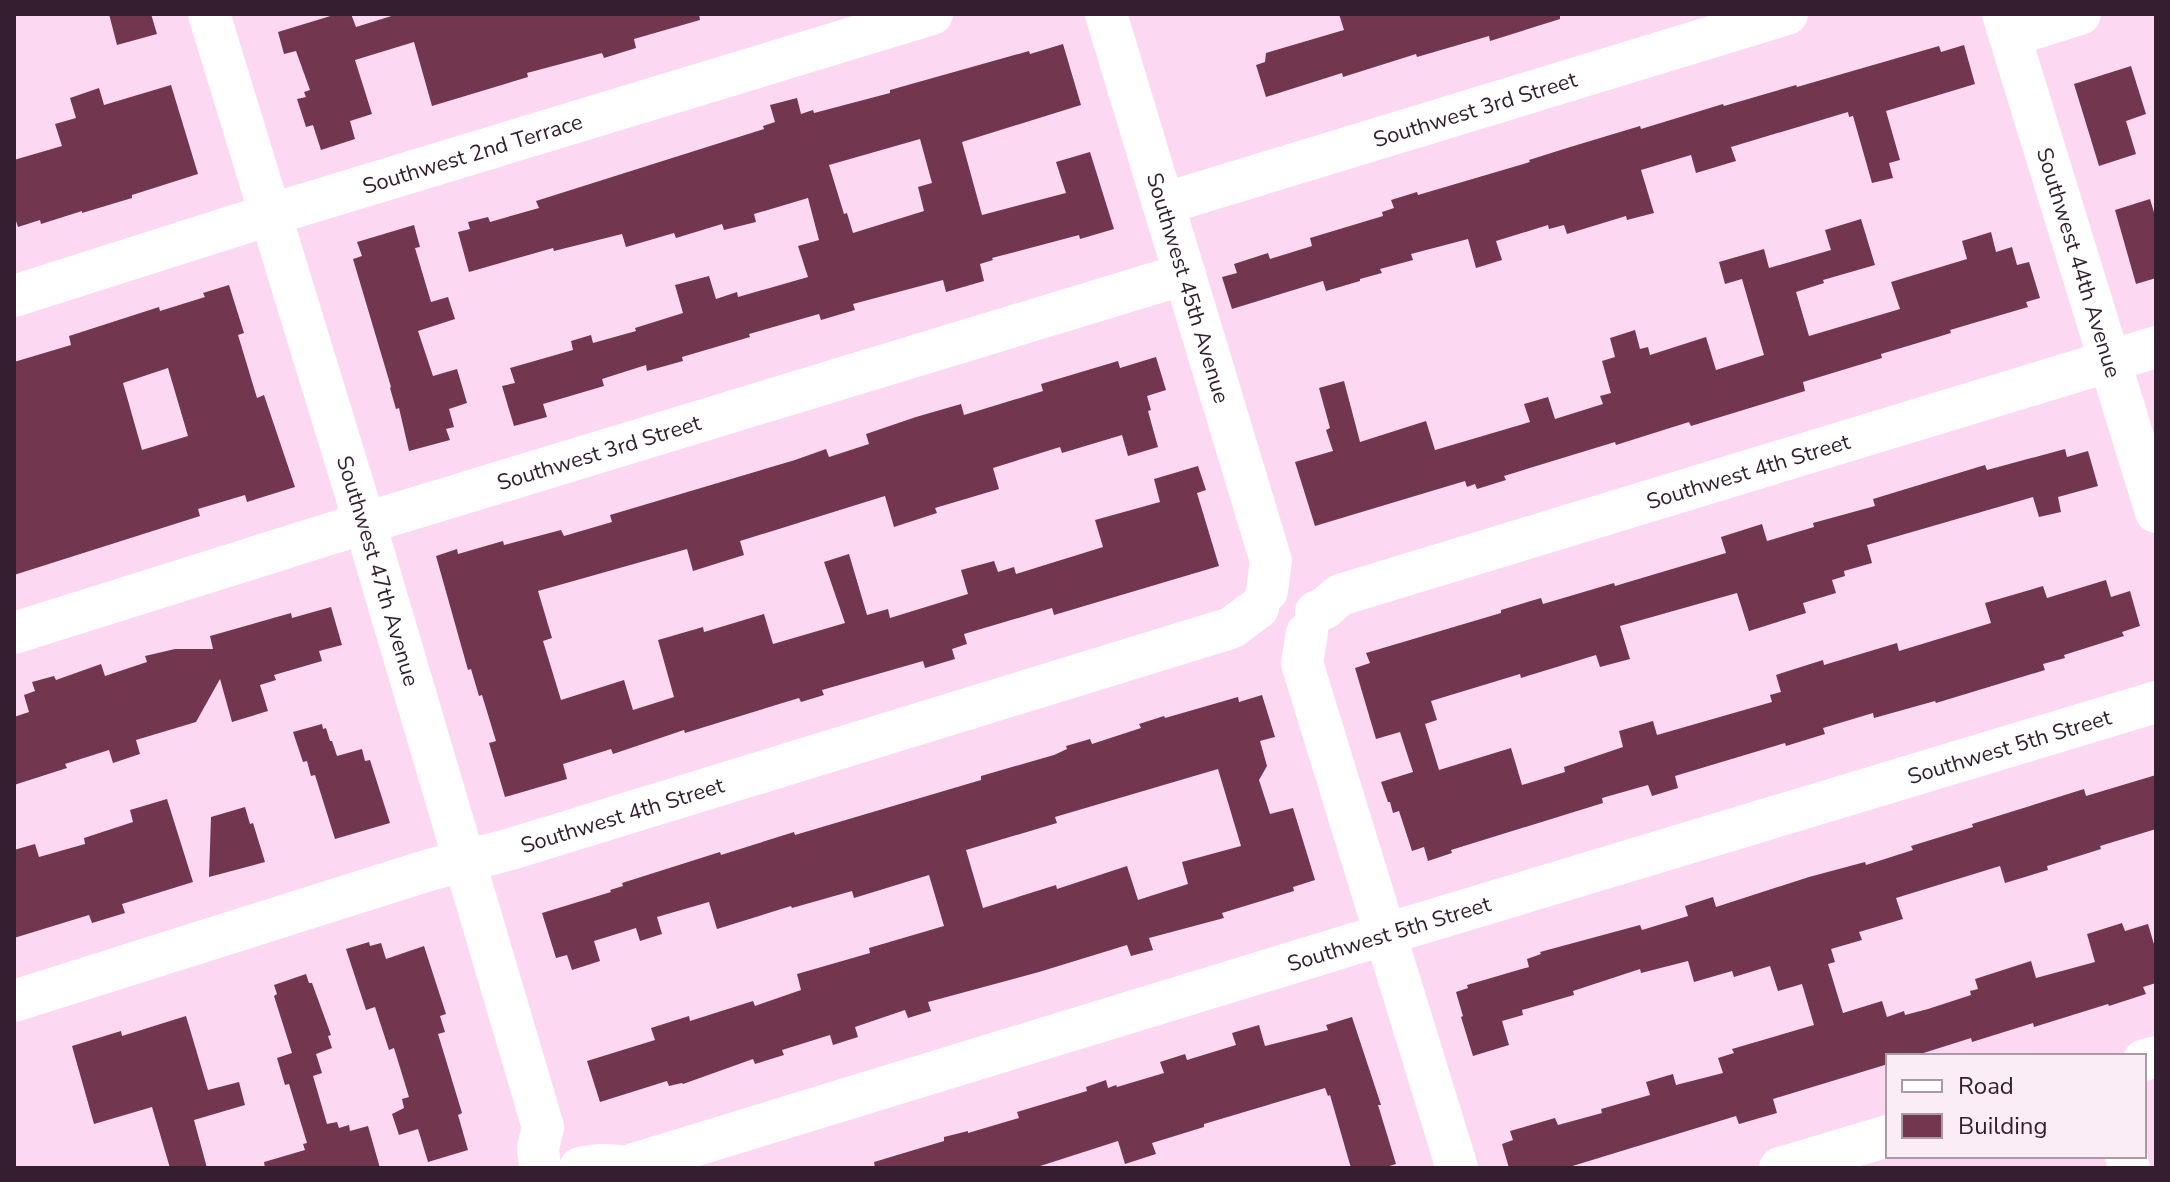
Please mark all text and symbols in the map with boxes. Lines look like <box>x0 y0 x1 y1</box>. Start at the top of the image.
street label: Southwest 3rd Street <box>1370 65 1581 155</box>
street label: Southwest 2nd Terrace <box>359 107 586 202</box>
street label: Southwest 44th Avenue <box>2029 144 2128 382</box>
street label: Southwest 45th Avenue <box>1139 169 1237 407</box>
street label: Southwest 3rd Street <box>493 408 705 498</box>
street label: Southwest 4th Street <box>1643 427 1854 517</box>
street label: Southwest 47th Avenue <box>329 452 426 690</box>
street label: Southwest 5th Street <box>1904 702 2115 792</box>
street label: Southwest 4th Street <box>517 770 728 861</box>
street label: Southwest 5th Street <box>1284 889 1495 979</box>
legend <box>1886 1054 2146 1158</box>
text: Road <box>1958 1070 2014 1102</box>
text: Building <box>1958 1110 2048 1142</box>

